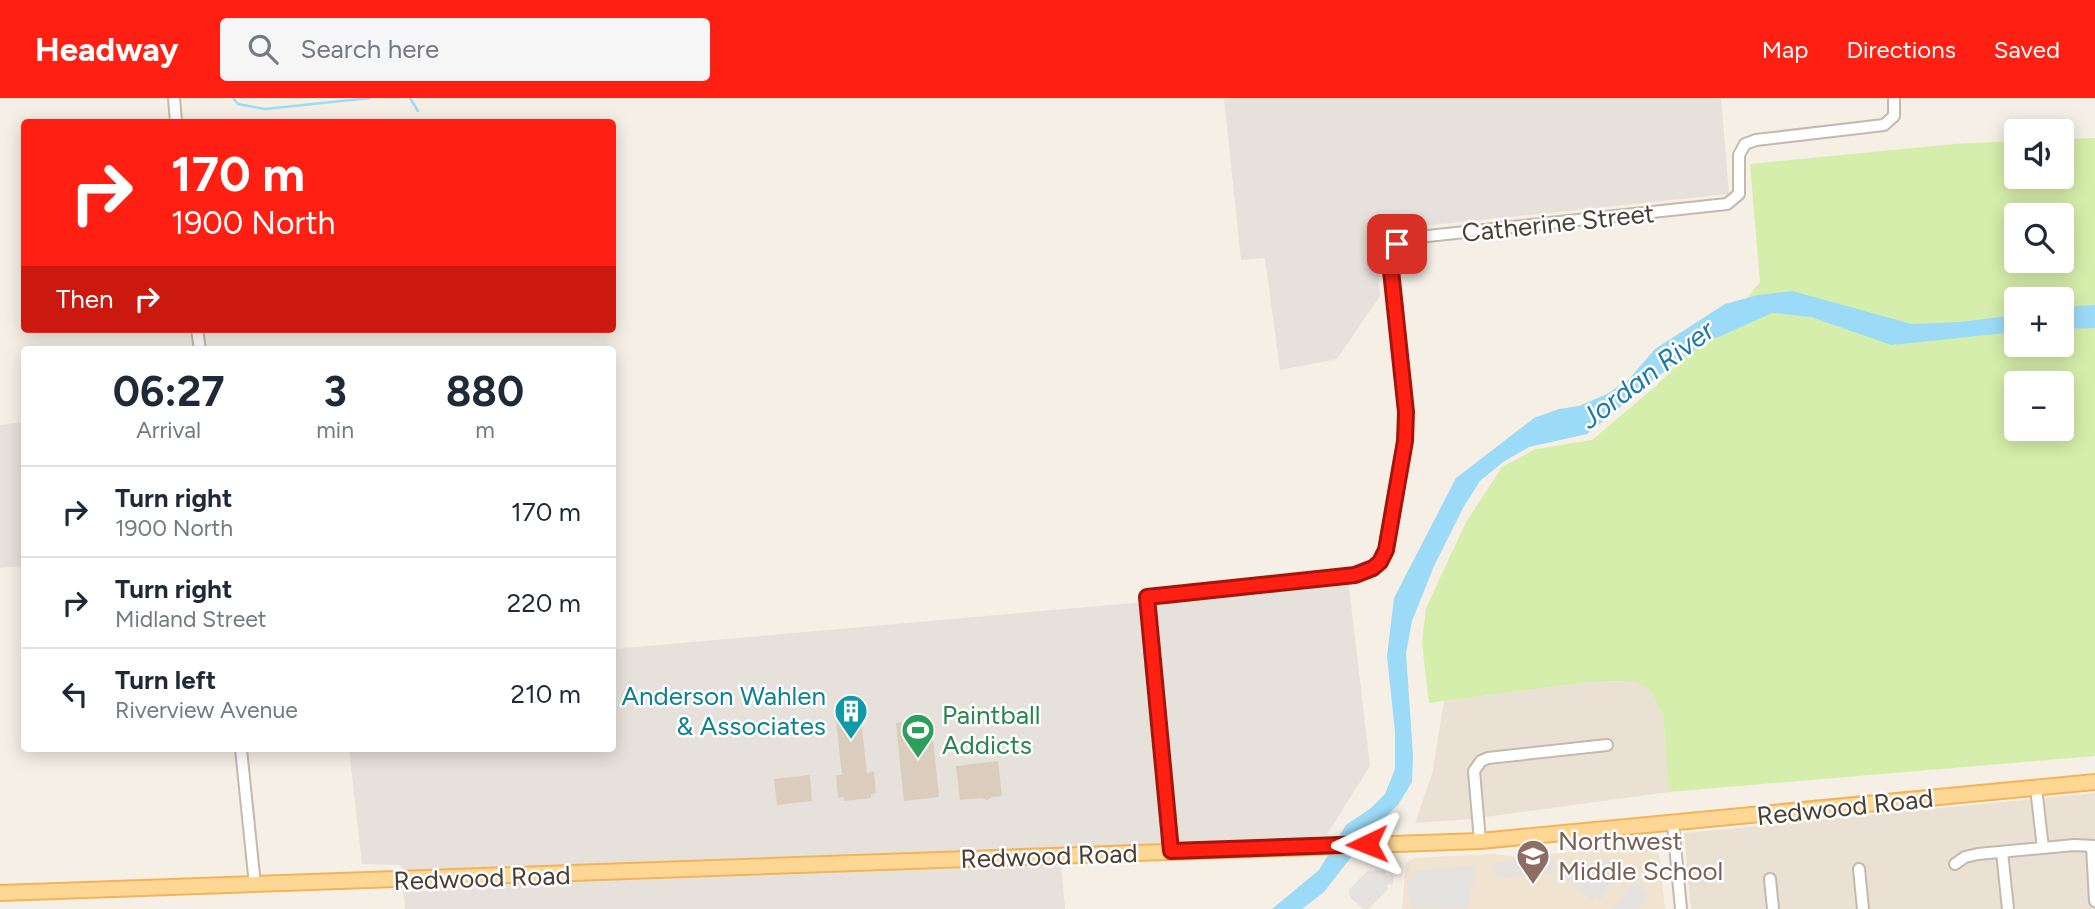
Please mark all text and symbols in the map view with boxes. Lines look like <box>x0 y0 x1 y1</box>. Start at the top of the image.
search box <box>220 18 710 81</box>
text: Headway <box>35 30 178 69</box>
icon: search <box>244 30 282 68</box>
text: Search here <box>300 33 439 65</box>
text: Map <box>1762 35 1808 64</box>
text: Directions <box>1846 35 1956 64</box>
text: Saved <box>1994 35 2060 64</box>
map controls <box>2004 119 2074 441</box>
button: sound <box>2004 119 2074 189</box>
text: 170 m <box>171 144 305 203</box>
icon: right <box>56 147 147 238</box>
street label: Catherine Street <box>1460 197 1656 249</box>
button: search <box>2004 203 2074 273</box>
text: 1900 North <box>171 204 335 242</box>
pin <box>1367 214 1427 274</box>
icon: arrive <box>1378 225 1416 263</box>
icon: right <box>128 280 166 318</box>
text: Then <box>56 283 114 315</box>
button: + <box>2004 287 2074 357</box>
water label: Jordan River <box>1573 312 1722 436</box>
text: 06:27 <box>113 366 225 417</box>
text: 3 <box>323 366 347 417</box>
text: 880 <box>446 366 524 417</box>
button: − <box>2004 371 2074 441</box>
text: Arrival <box>136 416 201 444</box>
text: min <box>316 416 354 444</box>
text: m <box>475 416 495 444</box>
text: Turn right <box>115 482 232 514</box>
icon: right <box>56 493 94 531</box>
text: 170 m <box>511 496 581 528</box>
text: 1900 North <box>115 514 233 542</box>
text: Turn right <box>115 573 232 605</box>
icon: right <box>56 584 94 622</box>
text: 220 m <box>507 587 581 619</box>
text: Midland Street <box>115 605 266 633</box>
text: Turn left <box>115 664 216 696</box>
icon: left <box>56 675 94 713</box>
text: 210 m <box>511 678 581 710</box>
place label: Anderson Wahlen & Associates <box>621 680 826 742</box>
building icon: Anderson Wahlen & Associates <box>832 692 870 741</box>
text: Riverview Avenue <box>115 696 298 724</box>
place label: Paintball Addicts <box>942 699 1040 761</box>
sports icon: Paintball Addicts <box>899 711 937 760</box>
street label: Redwood Road <box>1755 782 1935 832</box>
position arrow <box>1330 807 1404 881</box>
place label: Northwest Middle School <box>1558 825 1723 887</box>
street label: Redwood Road <box>960 837 1138 875</box>
school or university icon: Northwest Middle School <box>1514 837 1552 886</box>
street label: Redwood Road <box>393 859 571 897</box>

